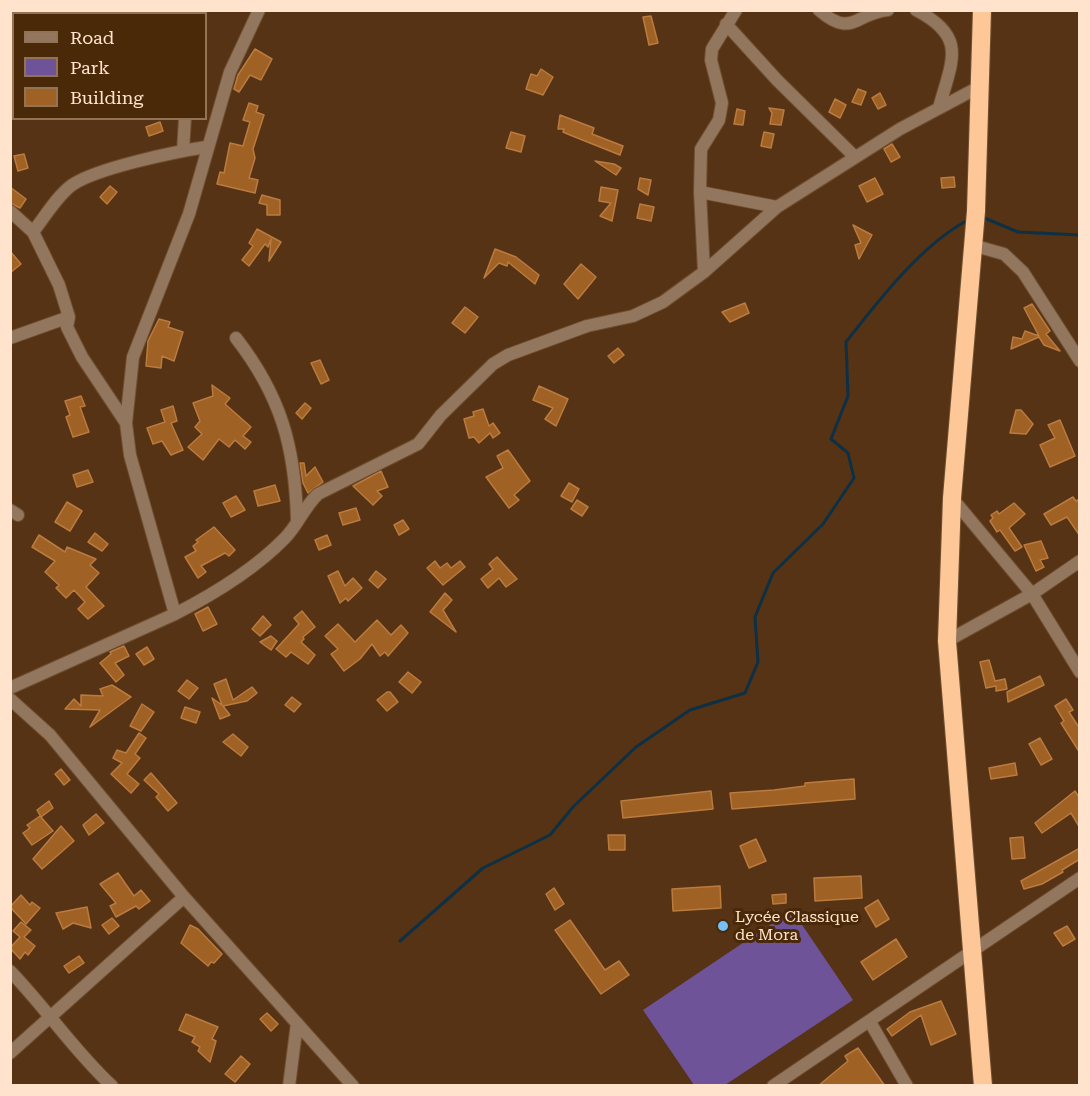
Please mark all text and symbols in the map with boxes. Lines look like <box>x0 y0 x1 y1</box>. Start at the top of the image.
legend <box>12 12 207 120</box>
text: Road <box>70 27 114 48</box>
text: Park <box>70 57 110 78</box>
text: Building <box>70 87 144 108</box>
place label: Lycée Classique de Mora <box>735 907 859 945</box>
marker: Lycée Classique de Mora <box>716 919 730 933</box>

